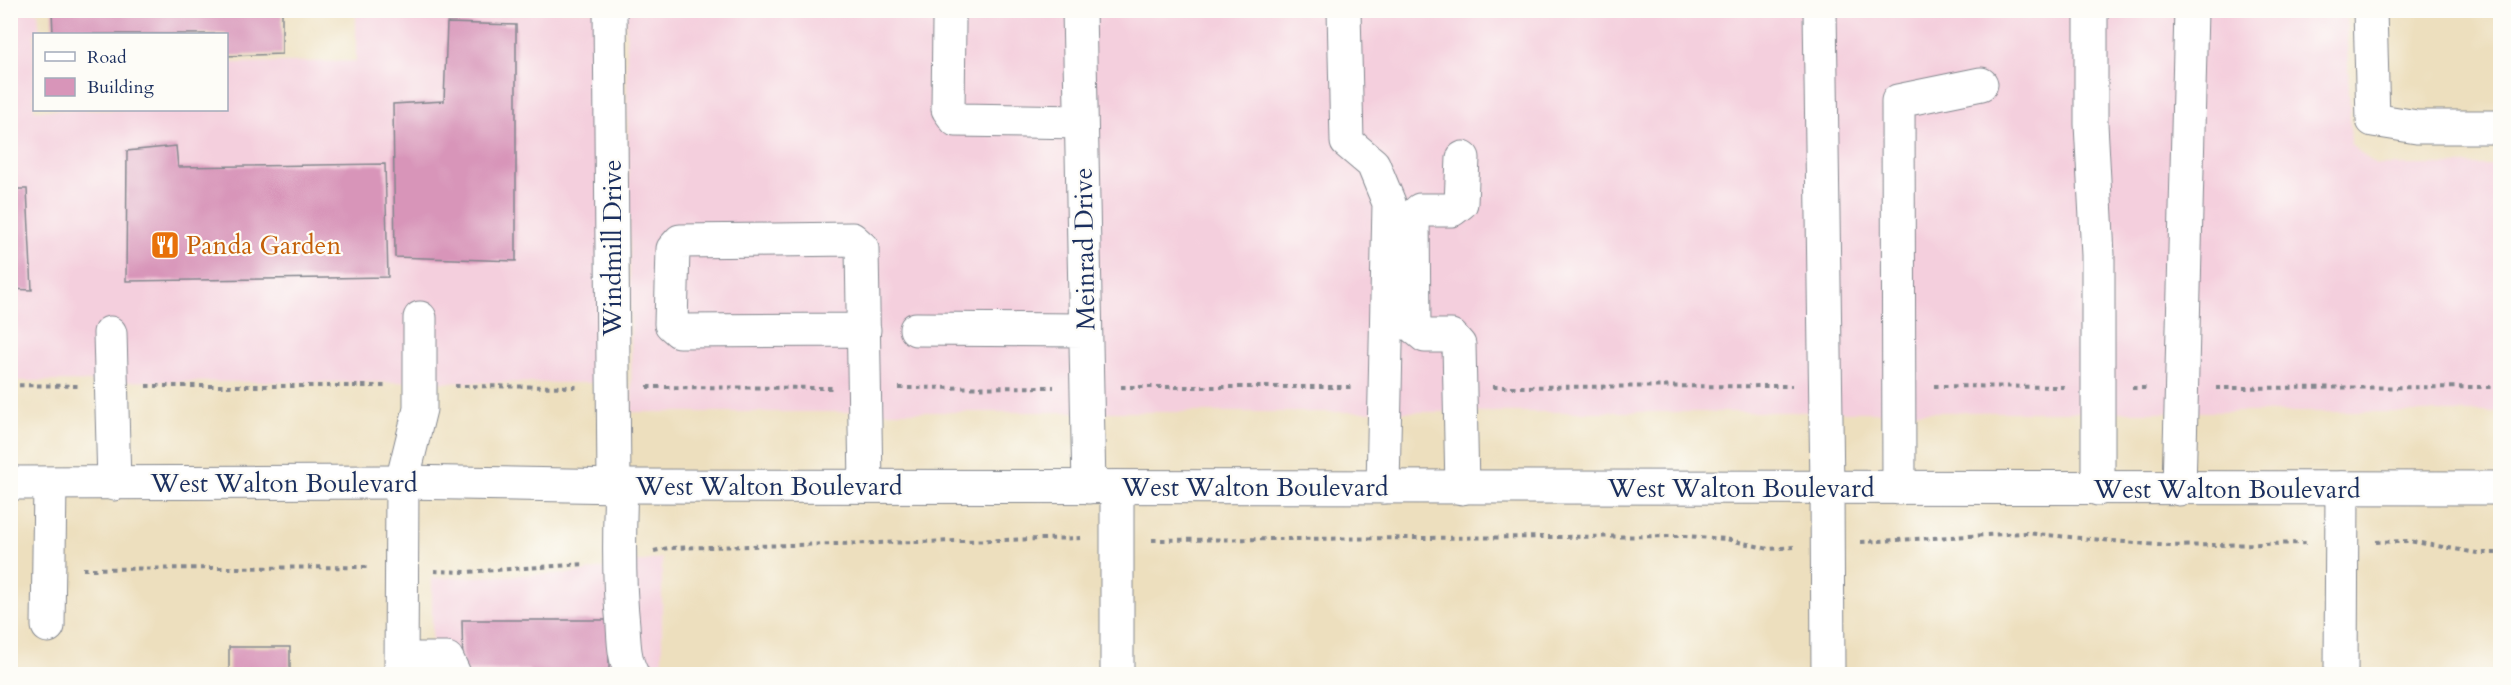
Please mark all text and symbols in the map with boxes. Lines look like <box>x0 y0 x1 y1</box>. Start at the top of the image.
legend <box>33 33 228 111</box>
text: Road <box>87 45 127 70</box>
text: Building <box>87 75 155 100</box>
street label: Windmill Drive <box>595 159 630 338</box>
street label: Meinrad Drive <box>1066 167 1103 331</box>
place label: Panda Garden <box>186 228 341 263</box>
restaurant icon: Panda Garden <box>149 229 181 261</box>
street label: West Walton Boulevard <box>149 466 418 501</box>
street label: West Walton Boulevard <box>634 469 903 504</box>
street label: West Walton Boulevard <box>1120 470 1389 505</box>
street label: West Walton Boulevard <box>1606 471 1875 506</box>
street label: West Walton Boulevard <box>2092 472 2361 507</box>

